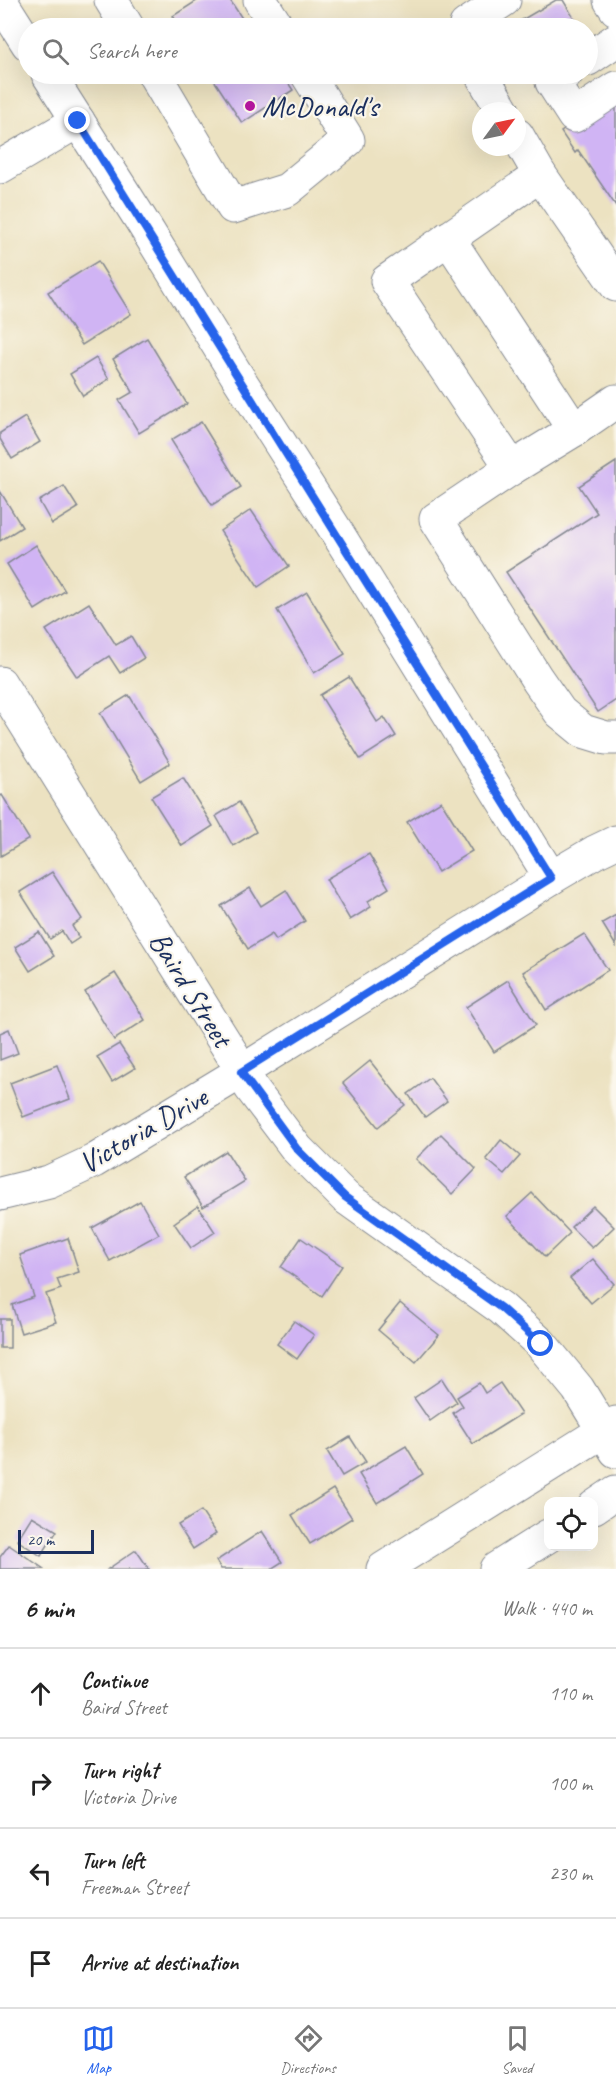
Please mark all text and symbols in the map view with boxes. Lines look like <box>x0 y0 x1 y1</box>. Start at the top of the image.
search box <box>18 18 598 84</box>
icon: search <box>39 35 72 68</box>
text: Search here <box>87 37 177 65</box>
place label: McDonald's <box>262 87 381 125</box>
marker: McDonald's <box>243 99 257 113</box>
north arrow <box>472 102 526 156</box>
route end <box>64 107 90 133</box>
street label: Baird Street <box>141 924 243 1056</box>
street label: Victoria Drive <box>72 1077 216 1182</box>
route start <box>527 1330 553 1356</box>
map controls <box>544 1497 598 1551</box>
button: locate <box>544 1497 598 1551</box>
scale bar <box>18 1527 94 1554</box>
text: 20 m <box>27 1530 54 1550</box>
text: 6 min <box>24 1592 74 1625</box>
text: Walk · 440 m <box>502 1596 592 1621</box>
text: Continue <box>81 1667 147 1695</box>
icon: ahead <box>24 1677 57 1710</box>
text: 110 m <box>549 1681 592 1706</box>
text: Baird Street <box>81 1695 167 1720</box>
text: Turn right <box>81 1757 158 1785</box>
icon: right <box>24 1767 57 1800</box>
text: 100 m <box>549 1771 592 1796</box>
text: Victoria Drive <box>81 1785 176 1810</box>
text: Turn left <box>81 1847 145 1875</box>
icon: left <box>24 1857 57 1890</box>
text: 230 m <box>549 1861 592 1886</box>
text: Freeman Street <box>81 1875 188 1900</box>
icon: arrive <box>24 1947 57 1980</box>
text: Arrive at destination <box>81 1949 238 1977</box>
tab: Map <box>82 2022 115 2078</box>
tab: Directions <box>280 2022 336 2078</box>
tab: Saved <box>501 2022 534 2078</box>

